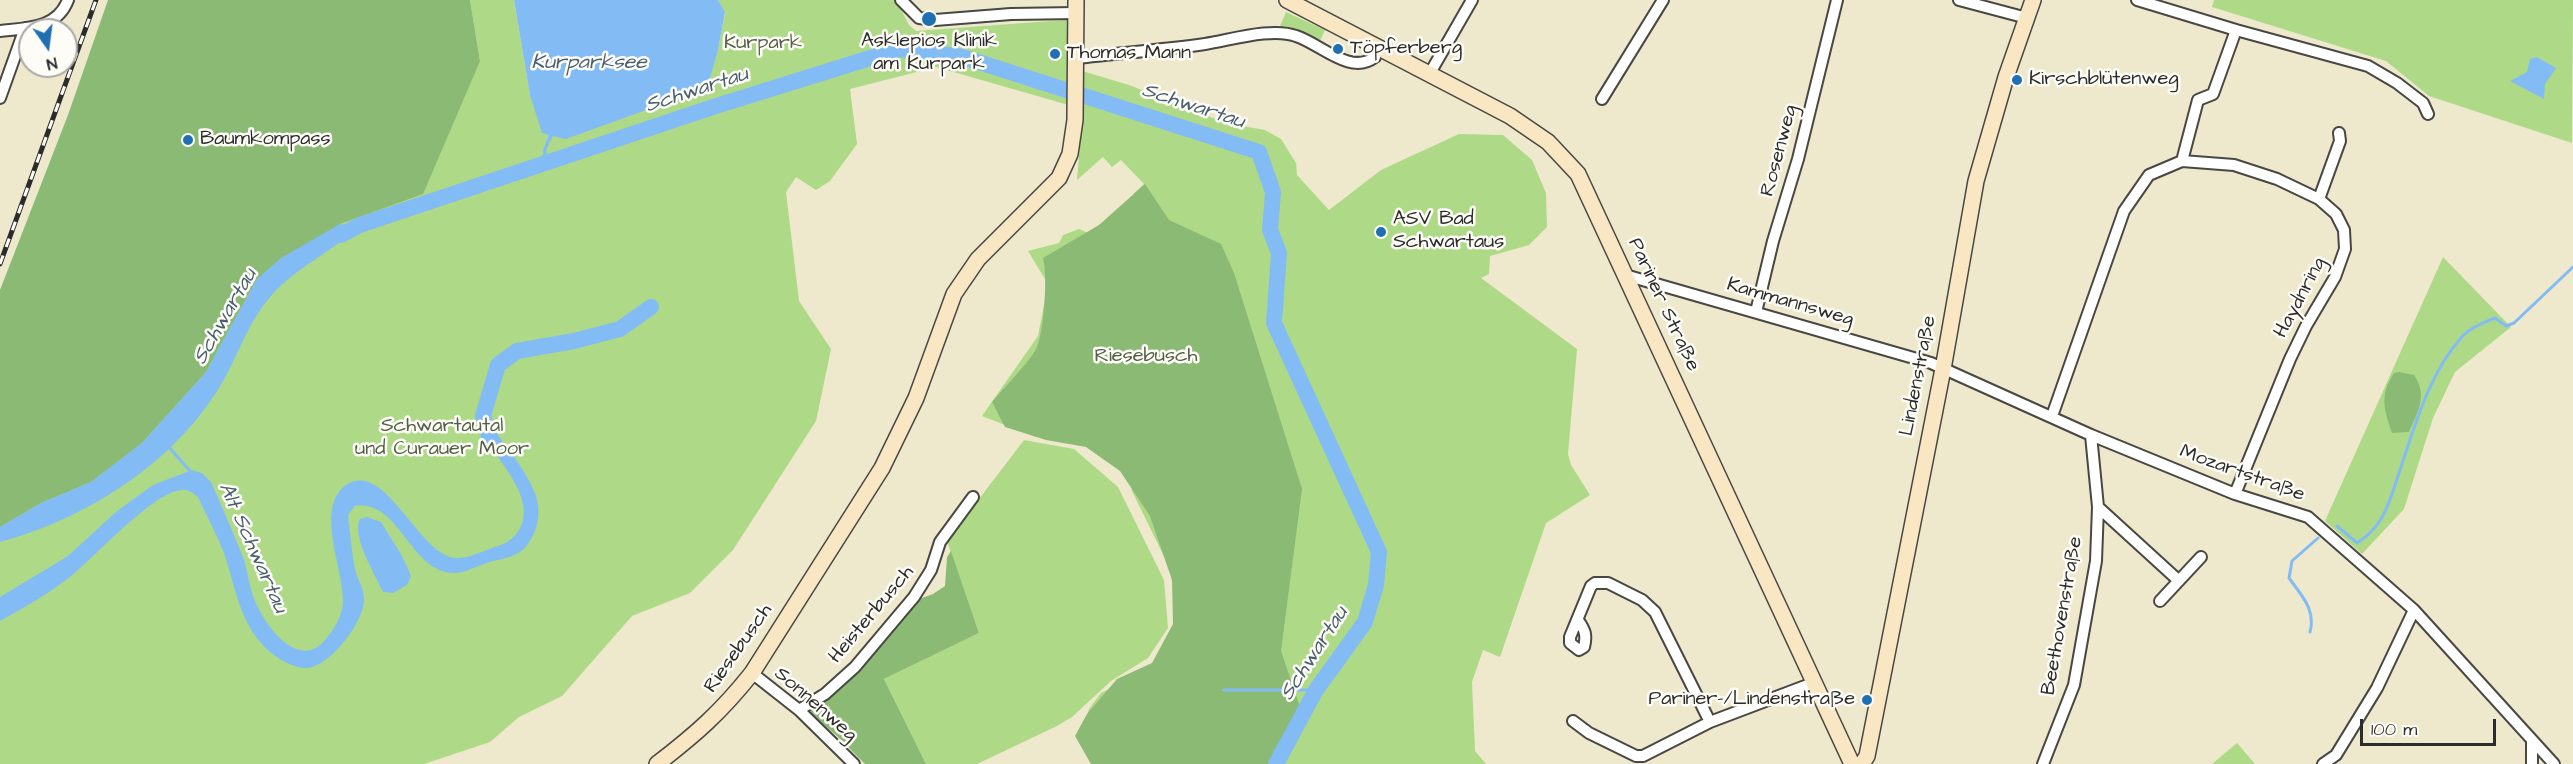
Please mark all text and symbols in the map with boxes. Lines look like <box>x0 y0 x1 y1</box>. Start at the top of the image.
marker: Asklepios Klinik am Kurpark <box>920 10 938 28</box>
north arrow <box>18 18 78 78</box>
place label: Asklepios Klinik am Kurpark <box>861 30 997 77</box>
park label: Kurpark <box>724 32 802 56</box>
place label: Töpferberg <box>1350 37 1462 61</box>
place label: Thomas Mann <box>1067 42 1191 66</box>
marker: Töpferberg <box>1331 42 1345 56</box>
marker: Thomas Mann <box>1048 47 1062 61</box>
water label: Kurparksee <box>531 51 647 77</box>
text: N <box>44 52 59 75</box>
water label: Schwartau <box>643 63 751 119</box>
place label: Kirschblütenweg <box>2029 68 2179 92</box>
marker: Kirschblütenweg <box>2010 73 2024 87</box>
water label: Schwartau <box>1139 79 1247 135</box>
street label: Rosenweg <box>1756 103 1804 199</box>
place label: Baumkompass <box>200 128 331 152</box>
marker: Baumkompass <box>181 133 195 147</box>
place label: ASV Bad Schwartaus <box>1393 208 1504 255</box>
marker: ASV Bad Schwartaus <box>1374 225 1388 239</box>
street label: Pariner Straße <box>1622 235 1704 375</box>
street label: Haydnring <box>2270 254 2332 342</box>
water label: Schwartau <box>189 265 263 369</box>
street label: Kammannsweg <box>1724 273 1856 333</box>
street label: Lindenstraße <box>1896 314 1942 438</box>
park label: Riesebusch <box>1095 345 1197 369</box>
park label: Schwartautal und Curauer Moor <box>355 415 529 462</box>
street label: Mozartstraße <box>2176 440 2308 508</box>
water label: Alt Schwartau <box>212 479 292 617</box>
street label: Beethovenstraße <box>2037 535 2089 697</box>
street label: Heisterbusch <box>824 561 920 669</box>
street label: Riesebusch <box>700 600 778 698</box>
water label: Schwartau <box>1275 603 1355 705</box>
street label: Sonnenweg <box>769 662 861 748</box>
place label: Pariner-/Lindenstraße <box>1649 688 1855 712</box>
marker: Pariner-/Lindenstraße <box>1860 693 1874 707</box>
scale bar <box>2363 707 2500 745</box>
text: 100 m <box>2371 717 2417 742</box>

